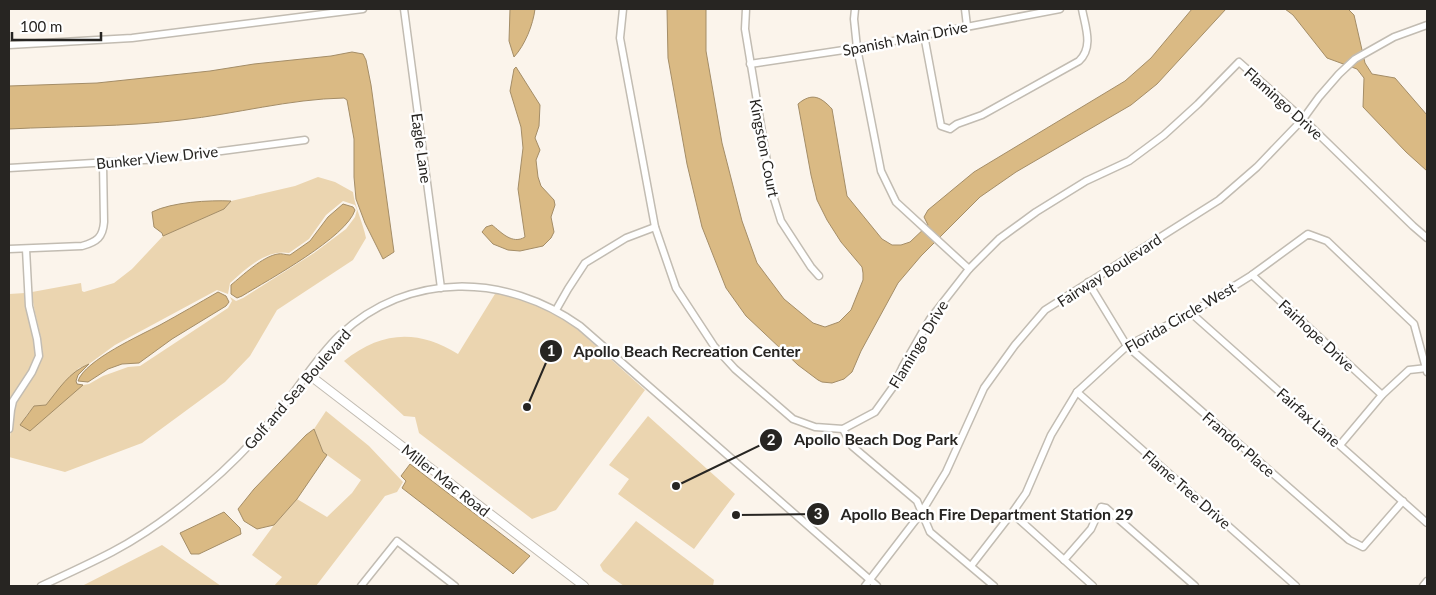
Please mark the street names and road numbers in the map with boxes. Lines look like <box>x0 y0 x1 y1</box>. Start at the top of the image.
street label: Spanish Main Drive <box>841 17 969 59</box>
street label: Flamingo Drive <box>1241 63 1327 143</box>
street label: Kingston Court <box>747 97 783 199</box>
street label: Eagle Lane <box>408 112 436 184</box>
street label: Bunker View Drive <box>95 142 219 172</box>
street label: Fairway Boulevard <box>1054 230 1164 310</box>
street label: Florida Circle West <box>1122 278 1239 356</box>
street label: Fairhope Drive <box>1275 295 1359 375</box>
street label: Flamingo Drive <box>885 297 951 391</box>
street label: Golf and Sea Boulevard <box>240 325 354 453</box>
street label: Fairfax Lane <box>1273 384 1345 450</box>
street label: Frandor Place <box>1199 408 1279 480</box>
street label: Miller Mac Road <box>398 440 494 520</box>
street label: Flame Tree Drive <box>1139 446 1235 532</box>

